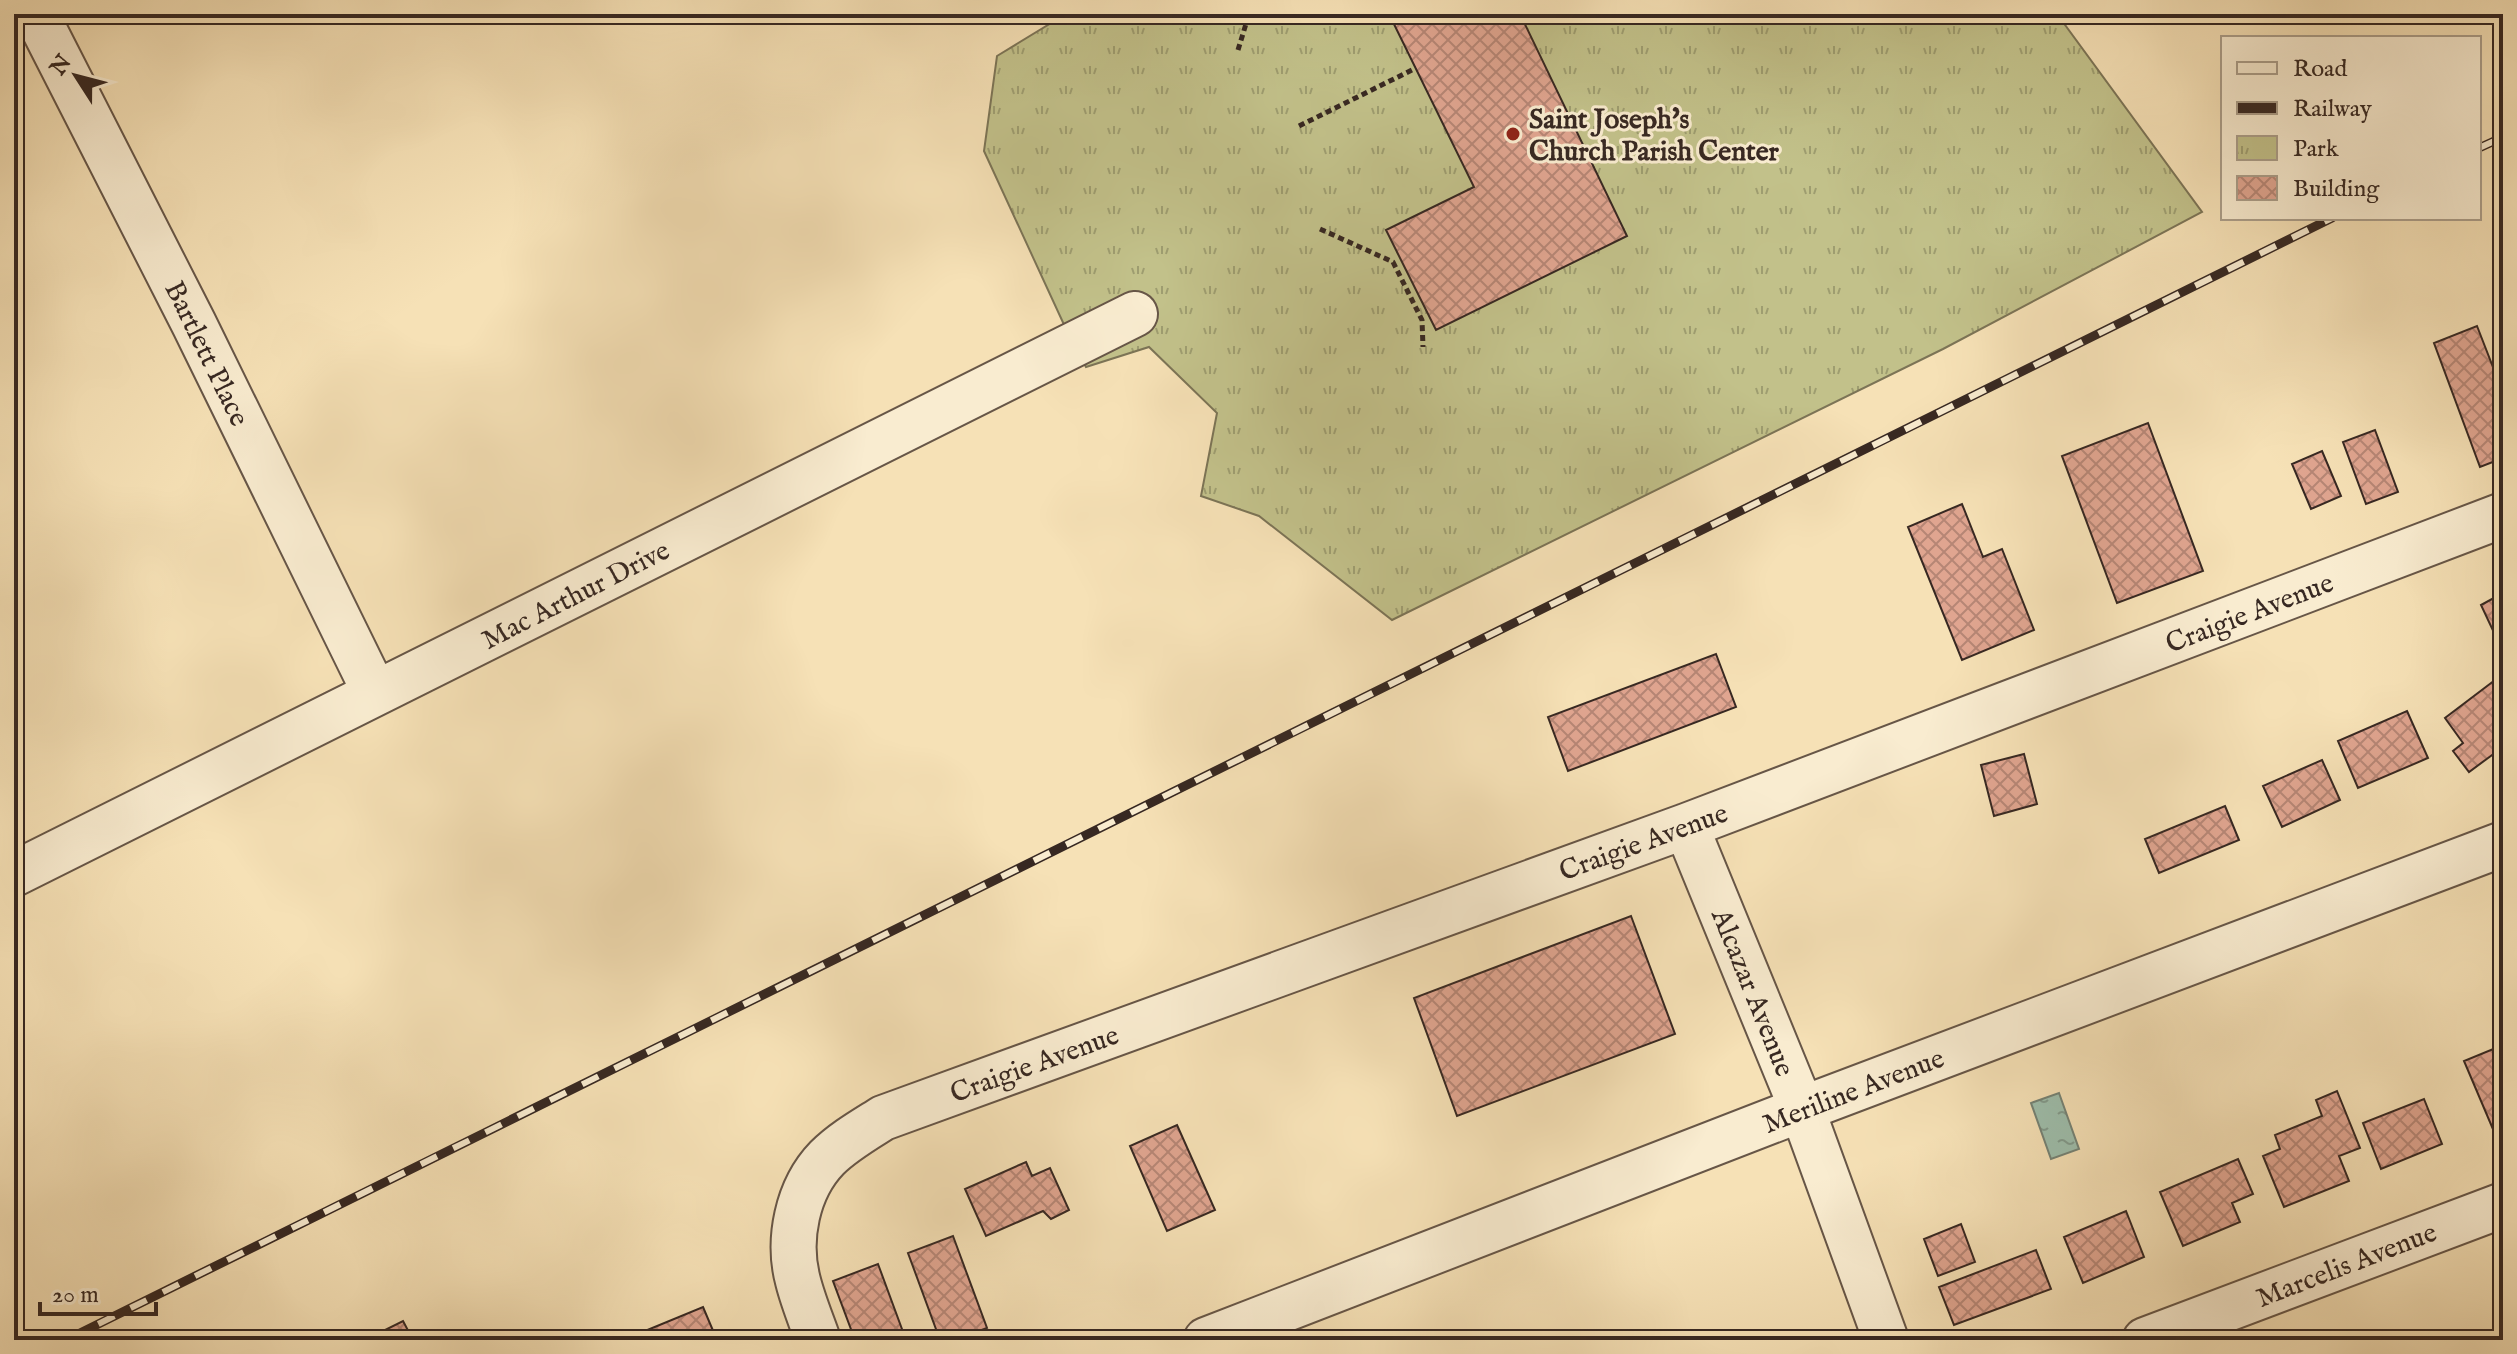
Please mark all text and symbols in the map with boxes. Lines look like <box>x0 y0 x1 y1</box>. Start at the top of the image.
north arrow <box>36 36 116 116</box>
legend <box>2221 36 2481 220</box>
text: N <box>44 49 78 82</box>
text: Road <box>2293 54 2347 85</box>
text: Railway <box>2293 94 2372 125</box>
place label: Saint Joseph's Church Parish Center <box>1529 103 1779 170</box>
marker: Saint Joseph's Church Parish Center <box>1504 125 1522 143</box>
text: Park <box>2293 134 2339 165</box>
text: Building <box>2293 174 2380 205</box>
street label: Bartlett Place <box>156 276 256 432</box>
street label: Mac Arthur Drive <box>476 534 676 659</box>
street label: Craigie Avenue <box>2161 566 2339 662</box>
street label: Craigie Avenue <box>1555 797 1733 890</box>
street label: Alcazar Avenue <box>1702 903 1801 1082</box>
street label: Craigie Avenue <box>946 1019 1124 1112</box>
street label: Meriline Avenue <box>1758 1042 1950 1143</box>
street label: Marcelis Avenue <box>2252 1216 2442 1317</box>
scale bar <box>40 1266 156 1316</box>
text: 20 m <box>52 1280 99 1311</box>

